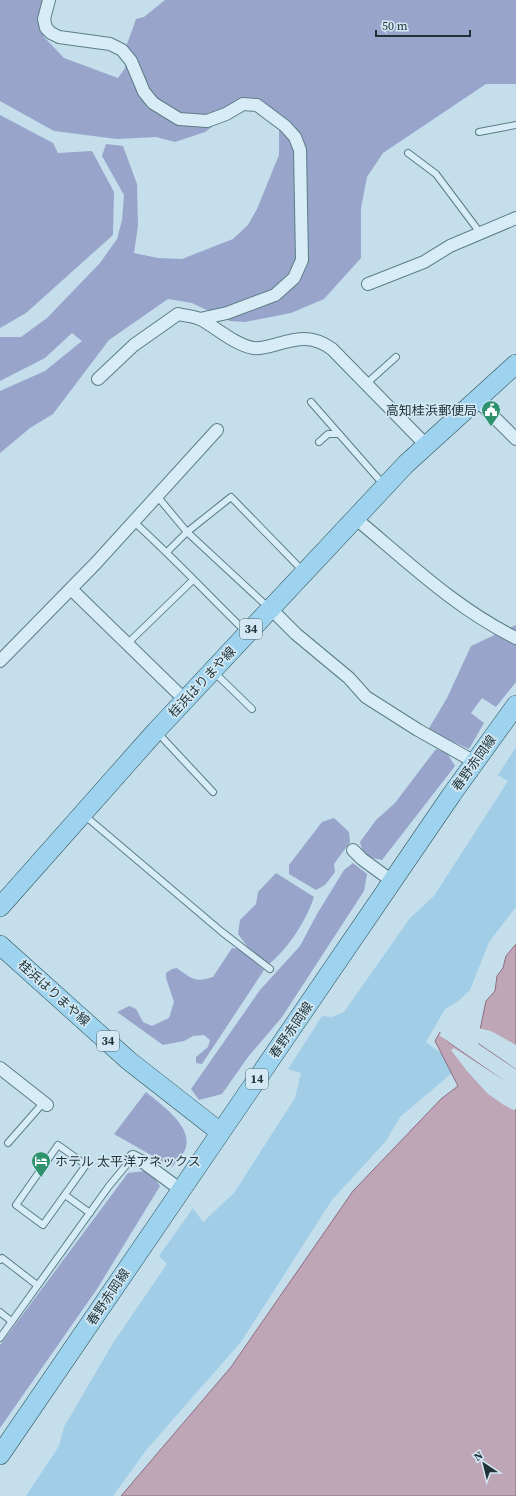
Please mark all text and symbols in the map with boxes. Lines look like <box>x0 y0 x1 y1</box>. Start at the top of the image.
scale bar <box>376 12 470 38</box>
text: 50 m <box>382 18 408 34</box>
public building icon: 高知桂浜郵便局 <box>480 399 502 427</box>
place label: 高知桂浜郵便局 <box>386 402 477 419</box>
road number: 34 <box>240 619 262 639</box>
street label: 桂浜はりまや線 <box>165 643 239 721</box>
street label: 春野赤岡線 <box>448 732 500 794</box>
street label: 桂浜はりまや線 <box>14 956 94 1030</box>
street label: 春野赤岡線 <box>265 998 317 1062</box>
road number: 34 <box>97 1031 119 1051</box>
road number: 14 <box>246 1069 268 1089</box>
hotel icon: ホテル 太平洋アネックス <box>30 1150 52 1178</box>
place label: ホテル 太平洋アネックス <box>55 1153 201 1170</box>
street label: 春野赤岡線 <box>83 1265 133 1329</box>
north arrow <box>464 1444 504 1484</box>
text: N <box>471 1448 486 1465</box>

